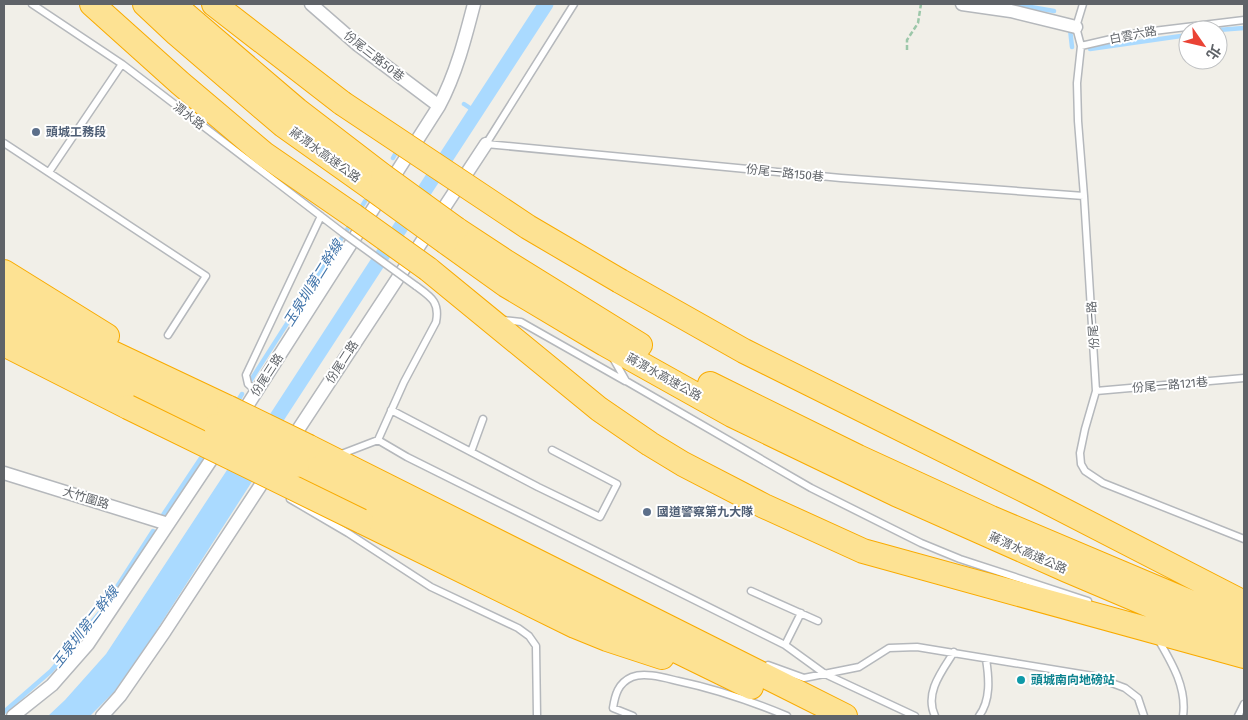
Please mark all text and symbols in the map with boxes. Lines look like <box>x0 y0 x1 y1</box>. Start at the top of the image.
north arrow <box>1178 20 1228 70</box>
street label: 白雲六路 <box>1108 24 1158 46</box>
street label: 份尾三路50巷 <box>341 28 407 84</box>
text: 北 <box>1202 41 1224 63</box>
street label: 渭水路 <box>171 99 207 133</box>
place label: 頭城工務段 <box>46 125 106 139</box>
street label: 蔣渭水高速公路 <box>287 125 363 185</box>
marker: 頭城工務段 <box>30 126 42 138</box>
street label: 份尾一路150巷 <box>746 162 824 184</box>
water label: 玉泉圳第二幹線 <box>280 236 348 329</box>
street label: 份尾一路 <box>1084 301 1102 349</box>
street label: 份尾二路 <box>323 338 361 386</box>
street label: 份尾三路 <box>248 351 286 399</box>
street label: 蔣渭水高速公路 <box>624 351 704 403</box>
street label: 份尾一路121巷 <box>1132 375 1208 395</box>
street label: 大竹圍路 <box>61 484 111 512</box>
place label: 國道警察第九大隊 <box>657 505 753 519</box>
marker: 國道警察第九大隊 <box>641 506 653 518</box>
street label: 蔣渭水高速公路 <box>987 530 1069 576</box>
water label: 玉泉圳第二幹線 <box>49 582 123 671</box>
place label: 頭城南向地磅站 <box>1031 673 1115 687</box>
marker: 頭城南向地磅站 <box>1015 674 1027 686</box>

